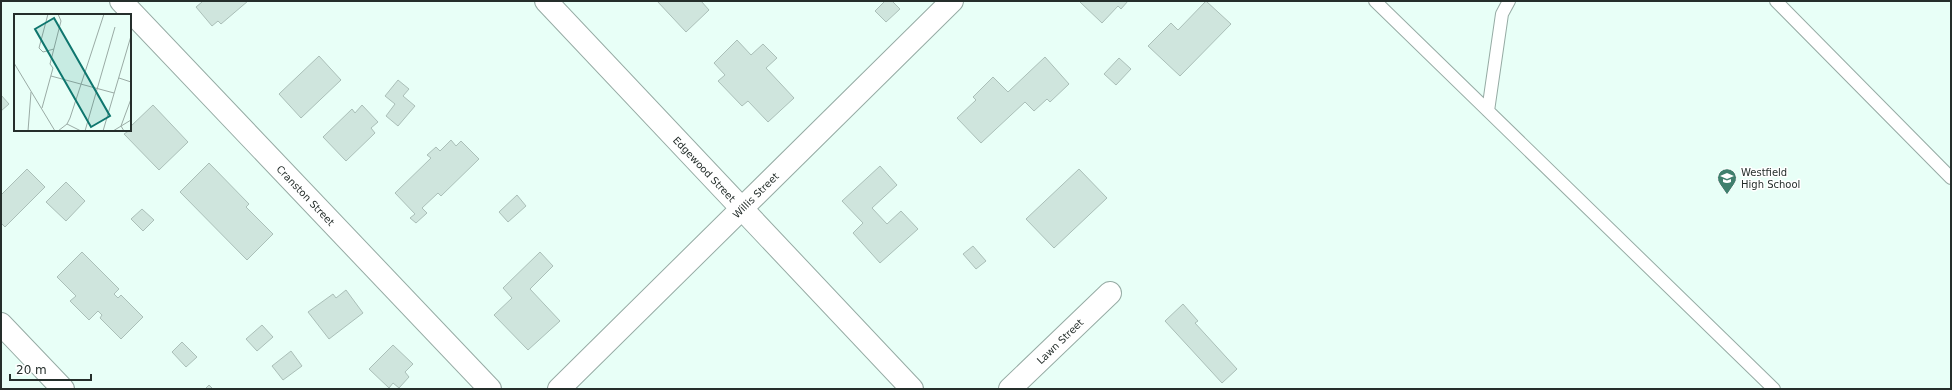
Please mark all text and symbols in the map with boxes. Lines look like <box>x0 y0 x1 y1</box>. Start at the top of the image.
inset map <box>14 14 131 131</box>
street label: Edgewood Street <box>671 134 738 204</box>
street label: Cranston Street <box>275 163 337 228</box>
school or university icon: Westfield High School <box>1716 167 1738 195</box>
place label: Westfield High School <box>1741 167 1800 190</box>
street label: Willis Street <box>730 170 781 220</box>
street label: Lawn Street <box>1034 316 1085 366</box>
scale bar <box>10 356 91 382</box>
text: 20 m <box>16 363 47 377</box>

